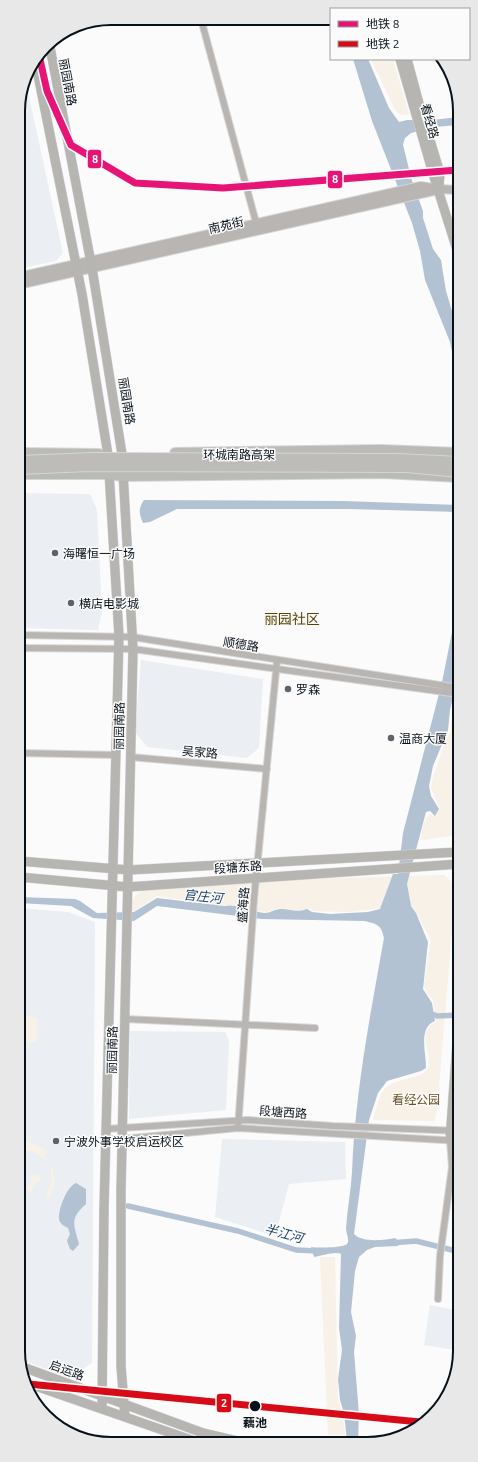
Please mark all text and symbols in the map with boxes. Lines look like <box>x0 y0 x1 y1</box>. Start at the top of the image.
legend <box>330 8 470 60</box>
text: 地铁 8 <box>366 17 400 30</box>
text: 地铁 2 <box>366 37 400 50</box>
street label: 丽园南路 <box>57 57 79 107</box>
street label: 看经路 <box>419 102 441 140</box>
line badge: 8 <box>87 149 102 169</box>
text: 8 <box>92 153 98 165</box>
line badge: 8 <box>327 170 343 189</box>
text: 8 <box>332 173 338 185</box>
street label: 南苑街 <box>207 215 245 235</box>
street label: 丽园南路 <box>117 376 137 426</box>
street label: 环城南路高架 <box>203 448 275 461</box>
place label: 海曙恒一广场 <box>63 547 135 560</box>
marker: 海曙恒一广场 <box>50 548 60 558</box>
place label: 横店电影城 <box>79 597 139 610</box>
marker: 横店电影城 <box>66 598 76 608</box>
district label: 丽园社区 <box>264 611 320 627</box>
street label: 顺德路 <box>222 635 260 653</box>
place label: 罗森 <box>296 683 320 696</box>
marker: 罗森 <box>283 684 293 694</box>
street label: 丽园南路 <box>112 702 126 750</box>
place label: 温商大厦 <box>399 732 447 745</box>
marker: 温商大厦 <box>386 733 396 743</box>
street label: 吴家路 <box>181 744 219 760</box>
street label: 段塘东路 <box>214 859 262 875</box>
water label: 官庄河 <box>183 887 226 905</box>
street label: 盛海路 <box>235 887 251 923</box>
street label: 丽园南路 <box>105 1026 119 1074</box>
park label: 看经公园 <box>392 1093 440 1106</box>
street label: 段塘西路 <box>259 1104 307 1120</box>
place label: 宁波外事学校启运校区 <box>64 1135 184 1148</box>
marker: 宁波外事学校启运校区 <box>51 1136 61 1146</box>
water label: 半江河 <box>263 1221 308 1246</box>
street label: 启运路 <box>48 1358 86 1382</box>
line badge: 2 <box>216 1393 232 1413</box>
text: 2 <box>221 1397 227 1409</box>
marker: 藕池 <box>248 1399 262 1413</box>
place label: 藕池 <box>243 1416 267 1429</box>

